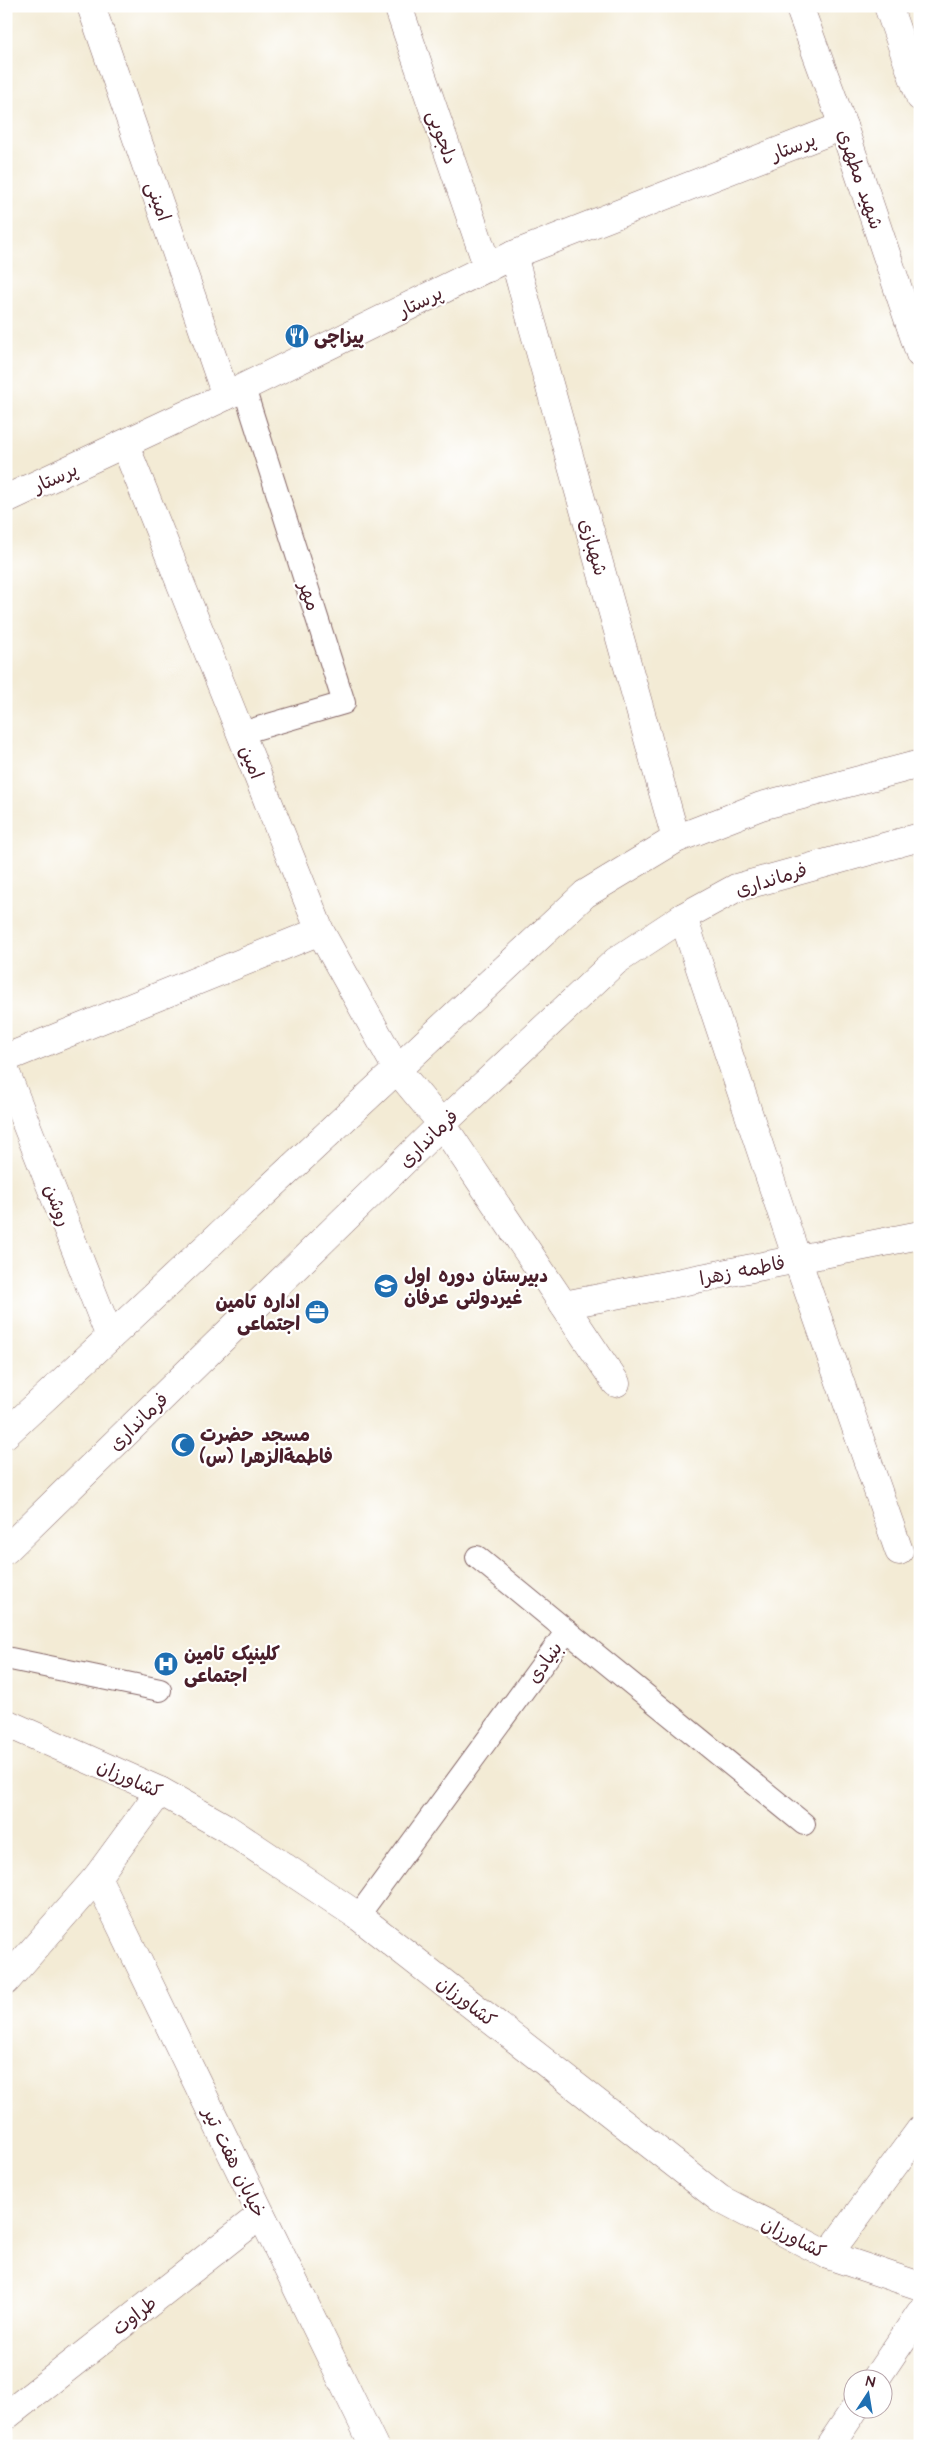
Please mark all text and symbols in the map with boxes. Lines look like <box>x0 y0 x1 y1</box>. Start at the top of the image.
street label: دلجویی <box>420 107 463 168</box>
street label: شهید مطهری <box>830 126 889 233</box>
street label: پرستار <box>765 127 820 169</box>
street label: امینی <box>138 178 177 225</box>
street label: پرستار <box>392 280 447 325</box>
restaurant icon: پیزاچی <box>284 323 310 349</box>
place label: پیزاچی <box>314 324 364 351</box>
street label: پرستار <box>27 456 82 501</box>
street label: شهبازی <box>572 516 614 579</box>
street label: مهر <box>291 577 326 614</box>
street label: امین <box>232 742 270 783</box>
street label: فرمانداری <box>732 857 811 904</box>
street label: فرمانداری <box>393 1104 465 1174</box>
street label: روشن <box>36 1180 77 1231</box>
street label: فاطمه زهرا <box>697 1250 788 1293</box>
place label: دبیرستان دوره اول غیردولتی عرفان <box>404 1263 548 1312</box>
school or university icon: دبیرستان دوره اول غیردولتی عرفان <box>373 1273 399 1299</box>
place label: اداره تامین اجتماعی <box>216 1289 300 1338</box>
office icon: اداره تامین اجتماعی <box>304 1299 330 1325</box>
street label: فرمانداری <box>103 1387 175 1457</box>
place label: مسجد حضرت فاطمةالزهرا (س) <box>199 1422 333 1471</box>
mosque icon: مسجد حضرت فاطمةالزهرا (س) <box>170 1432 196 1458</box>
street label: بنیادی <box>521 1636 570 1689</box>
place label: کلینیک تامین اجتماعی <box>184 1641 281 1690</box>
hospital icon: کلینیک تامین اجتماعی <box>153 1651 179 1677</box>
street label: کشاورزان <box>92 1753 166 1806</box>
street label: کشاورزان <box>431 1970 502 2034</box>
street label: خیابان هفت تیر <box>194 2101 272 2222</box>
street label: کشاورزان <box>756 2211 830 2266</box>
street label: طراوت <box>107 2290 163 2342</box>
north arrow <box>844 2370 894 2420</box>
text: N <box>864 2372 877 2393</box>

